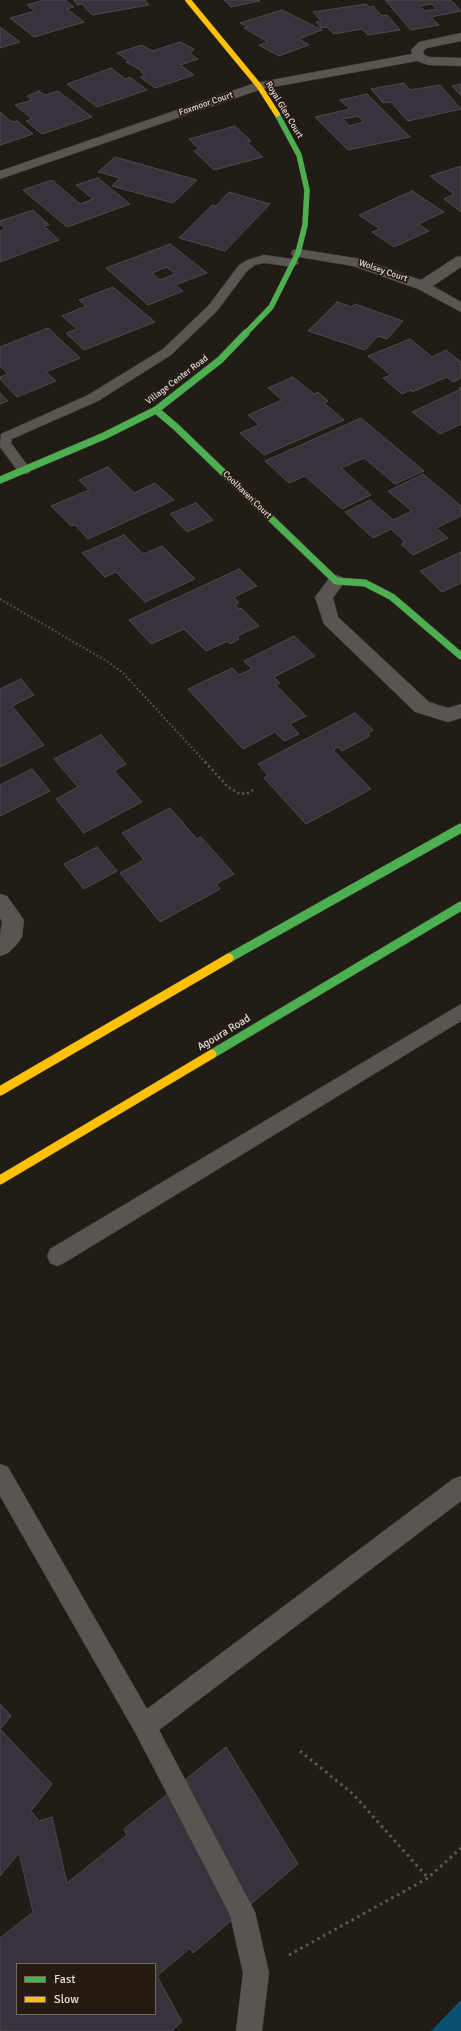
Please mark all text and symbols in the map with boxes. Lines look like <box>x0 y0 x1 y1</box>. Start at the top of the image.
street label: Royal Glen Court <box>263 80 305 140</box>
street label: Foxmoor Court <box>178 90 234 118</box>
street label: Wolsey Court <box>357 258 409 284</box>
street label: Village Center Road <box>144 353 210 407</box>
street label: Coolhaven Court <box>220 469 274 521</box>
street label: Agoura Road <box>195 1012 253 1054</box>
legend <box>16 1963 156 2015</box>
text: Fast <box>54 1972 75 1987</box>
text: Slow <box>54 1992 79 2007</box>

